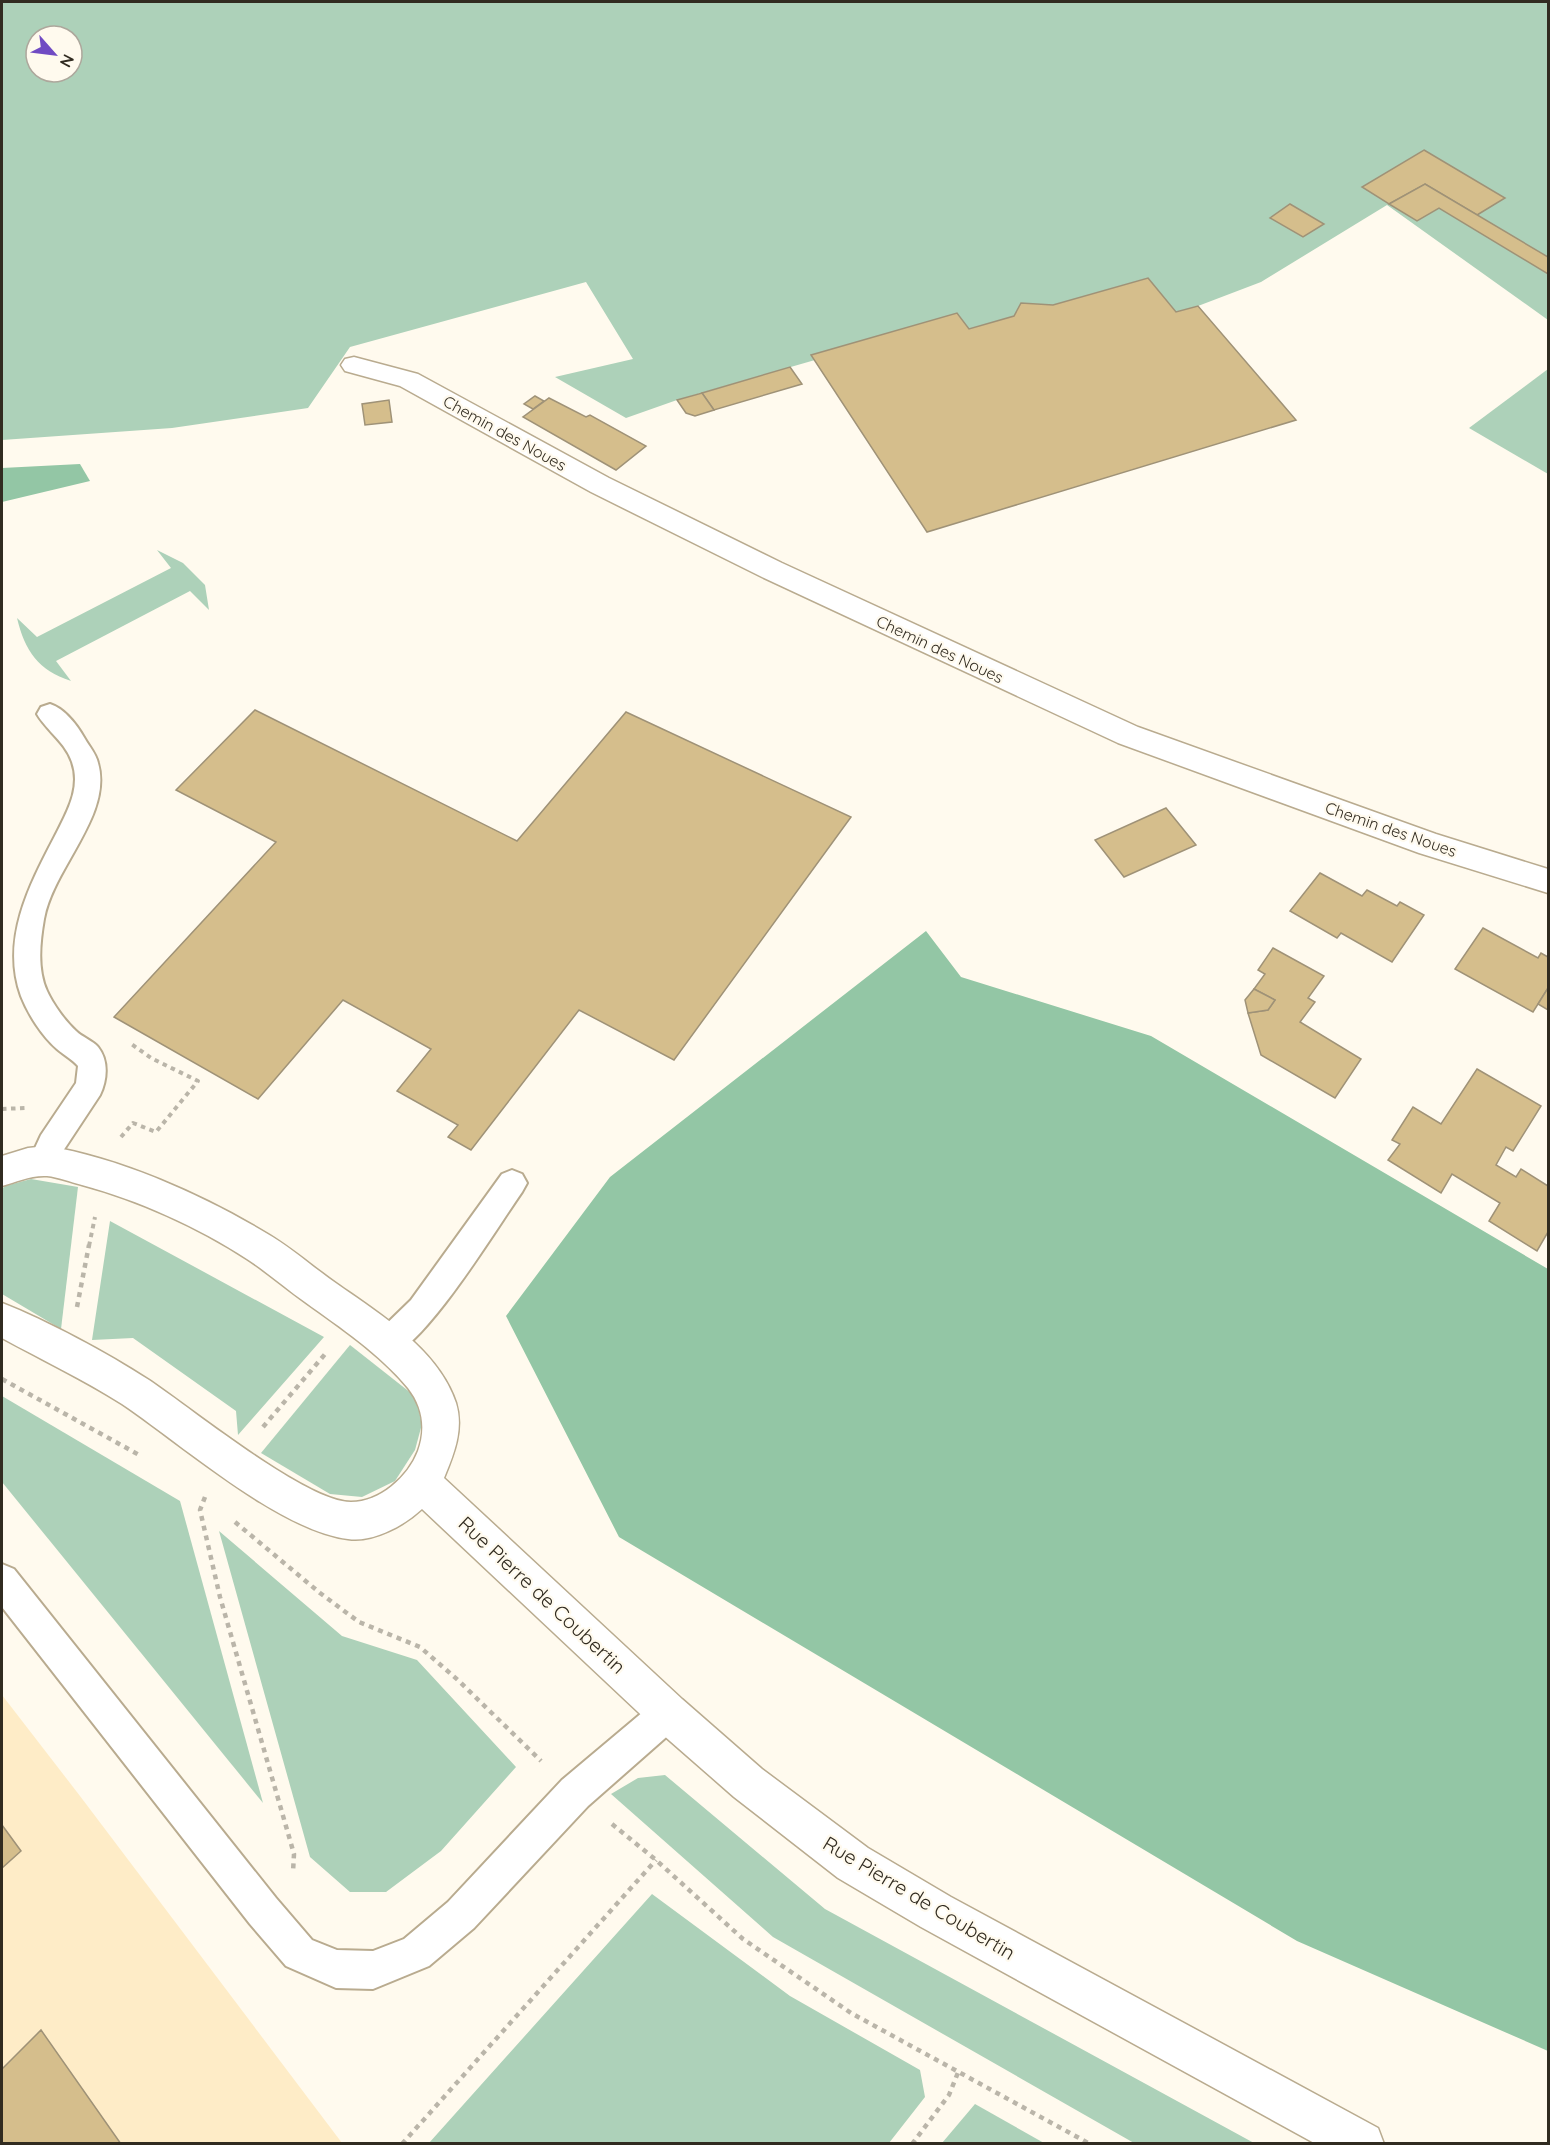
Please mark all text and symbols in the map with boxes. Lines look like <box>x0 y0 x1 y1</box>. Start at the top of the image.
north arrow <box>24 24 84 84</box>
text: N <box>56 51 79 71</box>
street label: Chemin des Noues <box>440 391 570 475</box>
street label: Chemin des Noues <box>873 611 1007 687</box>
street label: Chemin des Noues <box>1323 797 1459 861</box>
street label: Rue Pierre de Coubertin <box>453 1511 631 1679</box>
street label: Rue Pierre de Coubertin <box>819 1830 1020 1965</box>

